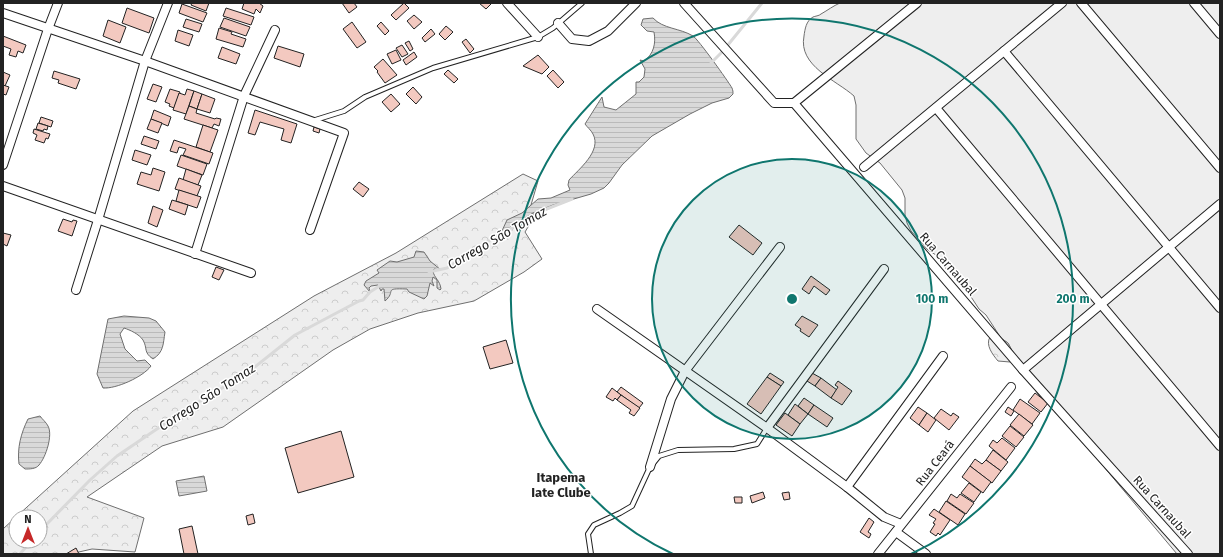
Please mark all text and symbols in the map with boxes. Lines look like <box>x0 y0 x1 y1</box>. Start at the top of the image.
water label: Corrego São Tomaz <box>445 203 550 272</box>
street label: Rua Carnaubal <box>917 230 980 299</box>
centre of rings <box>785 292 799 306</box>
text: 100 m <box>916 292 948 306</box>
text: 200 m <box>1056 292 1090 306</box>
water label: Corrego São Tomaz <box>156 360 258 434</box>
street label: Rua Ceará <box>913 437 957 489</box>
district label: Itapema Iate Clube <box>531 470 591 500</box>
street label: Rua Carnaubal <box>1130 473 1194 541</box>
north arrow <box>8 509 48 549</box>
text: N <box>24 513 32 526</box>

